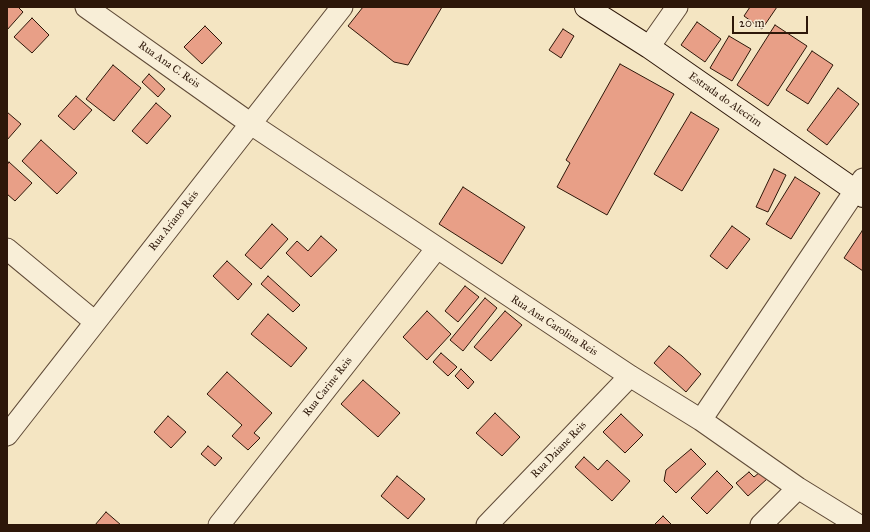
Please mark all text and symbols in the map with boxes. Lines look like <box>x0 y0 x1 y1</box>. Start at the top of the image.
scale bar <box>734 8 810 34</box>
text: 20 m <box>739 16 765 30</box>
street label: Rua Ana C. Reis <box>136 39 202 91</box>
street label: Estrada do Alecrim <box>686 70 764 130</box>
street label: Rua Ariano Reis <box>146 188 202 254</box>
street label: Rua Ana Carolina Reis <box>508 293 600 359</box>
street label: Rua Carine Reis <box>301 355 355 419</box>
street label: Rua Daiane Reis <box>529 419 589 481</box>

